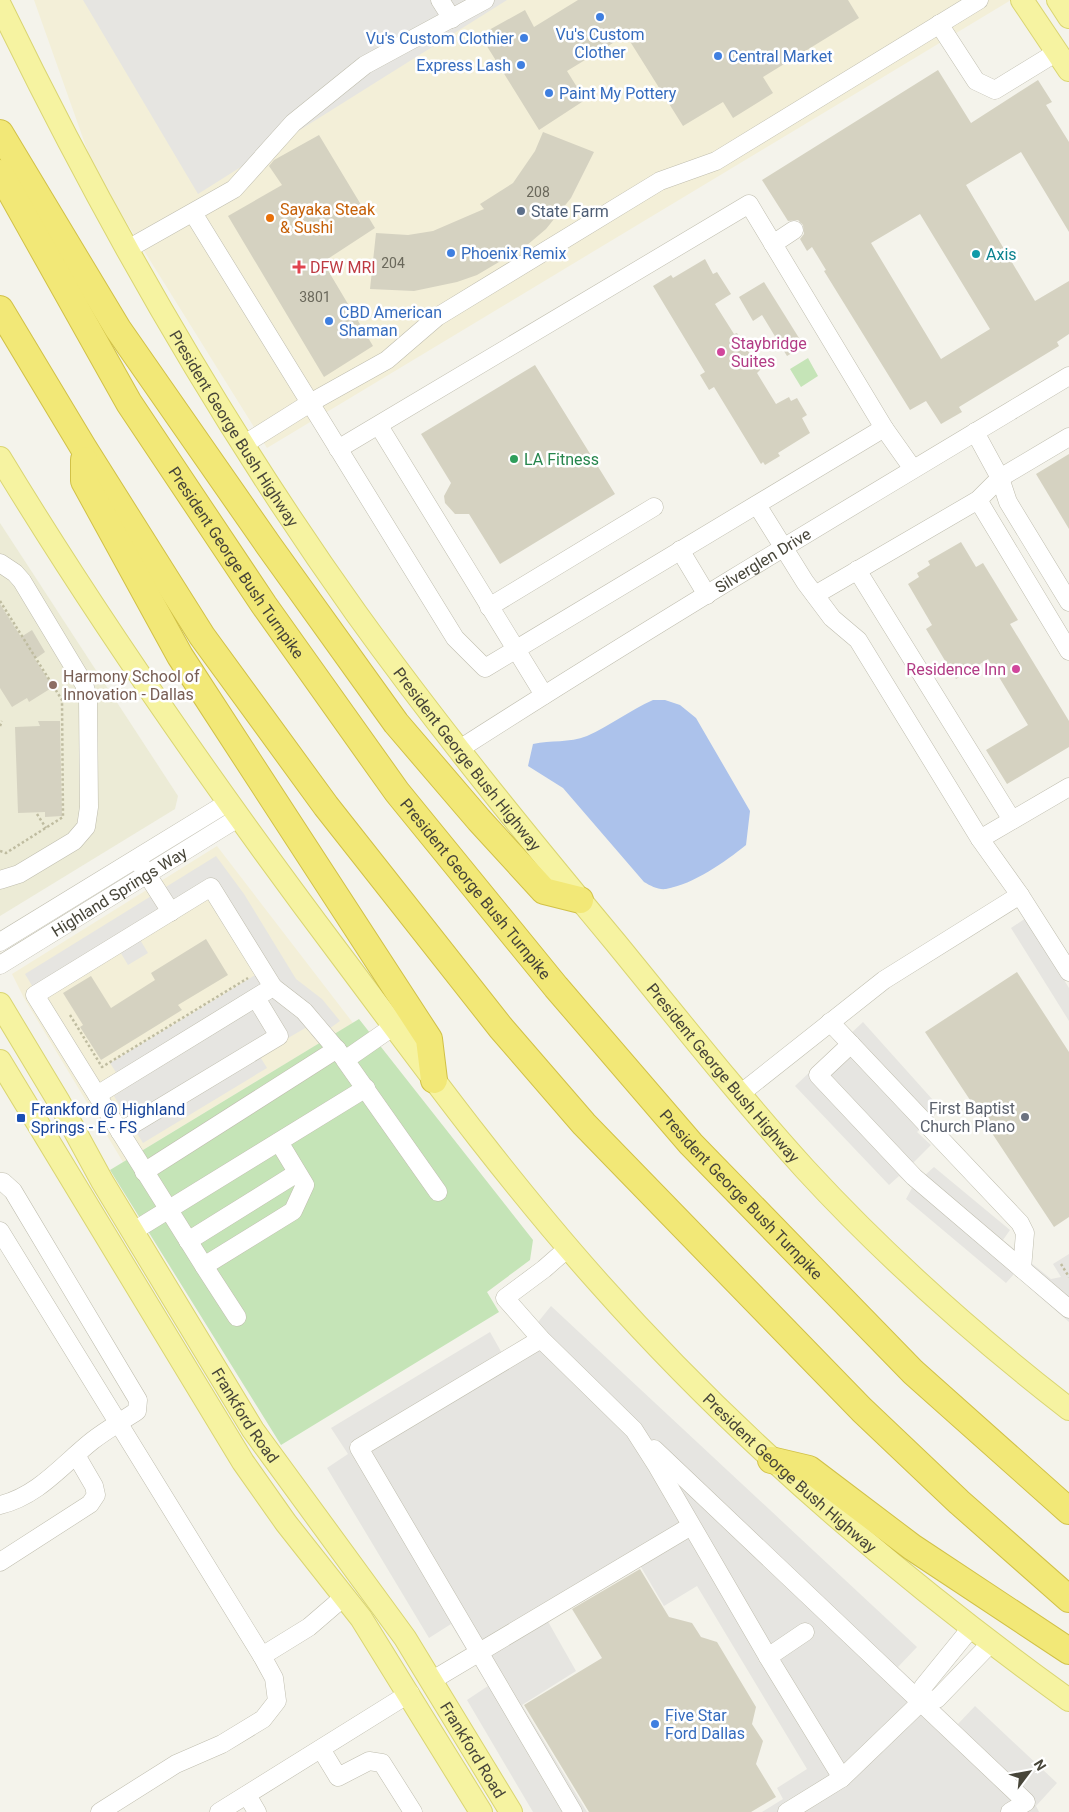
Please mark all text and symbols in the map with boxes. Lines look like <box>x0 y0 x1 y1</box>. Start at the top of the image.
marker: Vu's Custom Clother <box>594 11 606 23</box>
place label: Vu's Custom Clother <box>556 25 644 62</box>
place label: Vu's Custom Clothier <box>366 29 515 48</box>
marker: Vu's Custom Clothier <box>518 32 530 44</box>
place label: Central Market <box>728 47 832 66</box>
marker: Central Market <box>712 50 724 62</box>
place label: Express Lash <box>416 56 511 75</box>
marker: Express Lash <box>515 59 527 71</box>
place label: Paint My Pottery <box>559 84 677 103</box>
marker: Paint My Pottery <box>543 87 555 99</box>
house number: 208 <box>526 184 550 200</box>
place label: Sayaka Steak & Sushi <box>280 200 376 237</box>
place label: State Farm <box>531 202 609 221</box>
marker: State Farm <box>515 205 527 217</box>
marker: Sayaka Steak & Sushi <box>264 212 276 224</box>
place label: Phoenix Remix <box>461 244 566 263</box>
place label: Axis <box>986 245 1017 264</box>
marker: Phoenix Remix <box>445 247 457 259</box>
marker: Axis <box>970 248 982 260</box>
house number: 204 <box>381 255 405 271</box>
place label: DFW MRI <box>310 258 376 277</box>
marker: DFW MRI <box>292 260 306 274</box>
house number: 3801 <box>299 289 331 305</box>
place label: CBD American Shaman <box>339 303 442 340</box>
marker: CBD American Shaman <box>323 315 335 327</box>
street label: President George Bush Highway <box>165 327 303 531</box>
place label: Staybridge Suites <box>731 334 807 371</box>
marker: Staybridge Suites <box>715 346 727 358</box>
place label: LA Fitness <box>524 450 599 469</box>
marker: LA Fitness <box>508 453 520 465</box>
street label: President George Bush Turnpike <box>164 463 308 662</box>
street label: Silverglen Drive <box>712 524 814 597</box>
place label: Residence Inn <box>906 660 1006 679</box>
marker: Residence Inn <box>1010 663 1022 675</box>
street label: President George Bush Highway <box>389 664 545 855</box>
place label: Harmony School of Innovation - Dallas <box>63 667 200 704</box>
marker: Harmony School of Innovation - Dallas <box>47 679 59 691</box>
street label: President George Bush Turnpike <box>396 795 555 983</box>
street label: Highland Springs Way <box>48 843 191 941</box>
street label: President George Bush Highway <box>643 980 804 1167</box>
place label: First Baptist Church Plano <box>920 1099 1015 1136</box>
place label: Frankford @ Highland Springs - E - FS <box>31 1100 185 1137</box>
street label: President George Bush Turnpike <box>656 1106 826 1284</box>
marker: First Baptist Church Plano <box>1019 1111 1031 1123</box>
marker: Frankford @ Highland Springs - E - FS <box>15 1112 27 1124</box>
street label: Frankford Road <box>208 1365 283 1467</box>
street label: President George Bush Highway <box>699 1390 881 1557</box>
street label: Frankford Road <box>436 1698 509 1802</box>
place label: Five Star Ford Dallas <box>665 1706 745 1743</box>
marker: Five Star Ford Dallas <box>649 1718 661 1730</box>
north arrow <box>1004 1747 1054 1797</box>
text: N <box>1031 1757 1049 1774</box>

